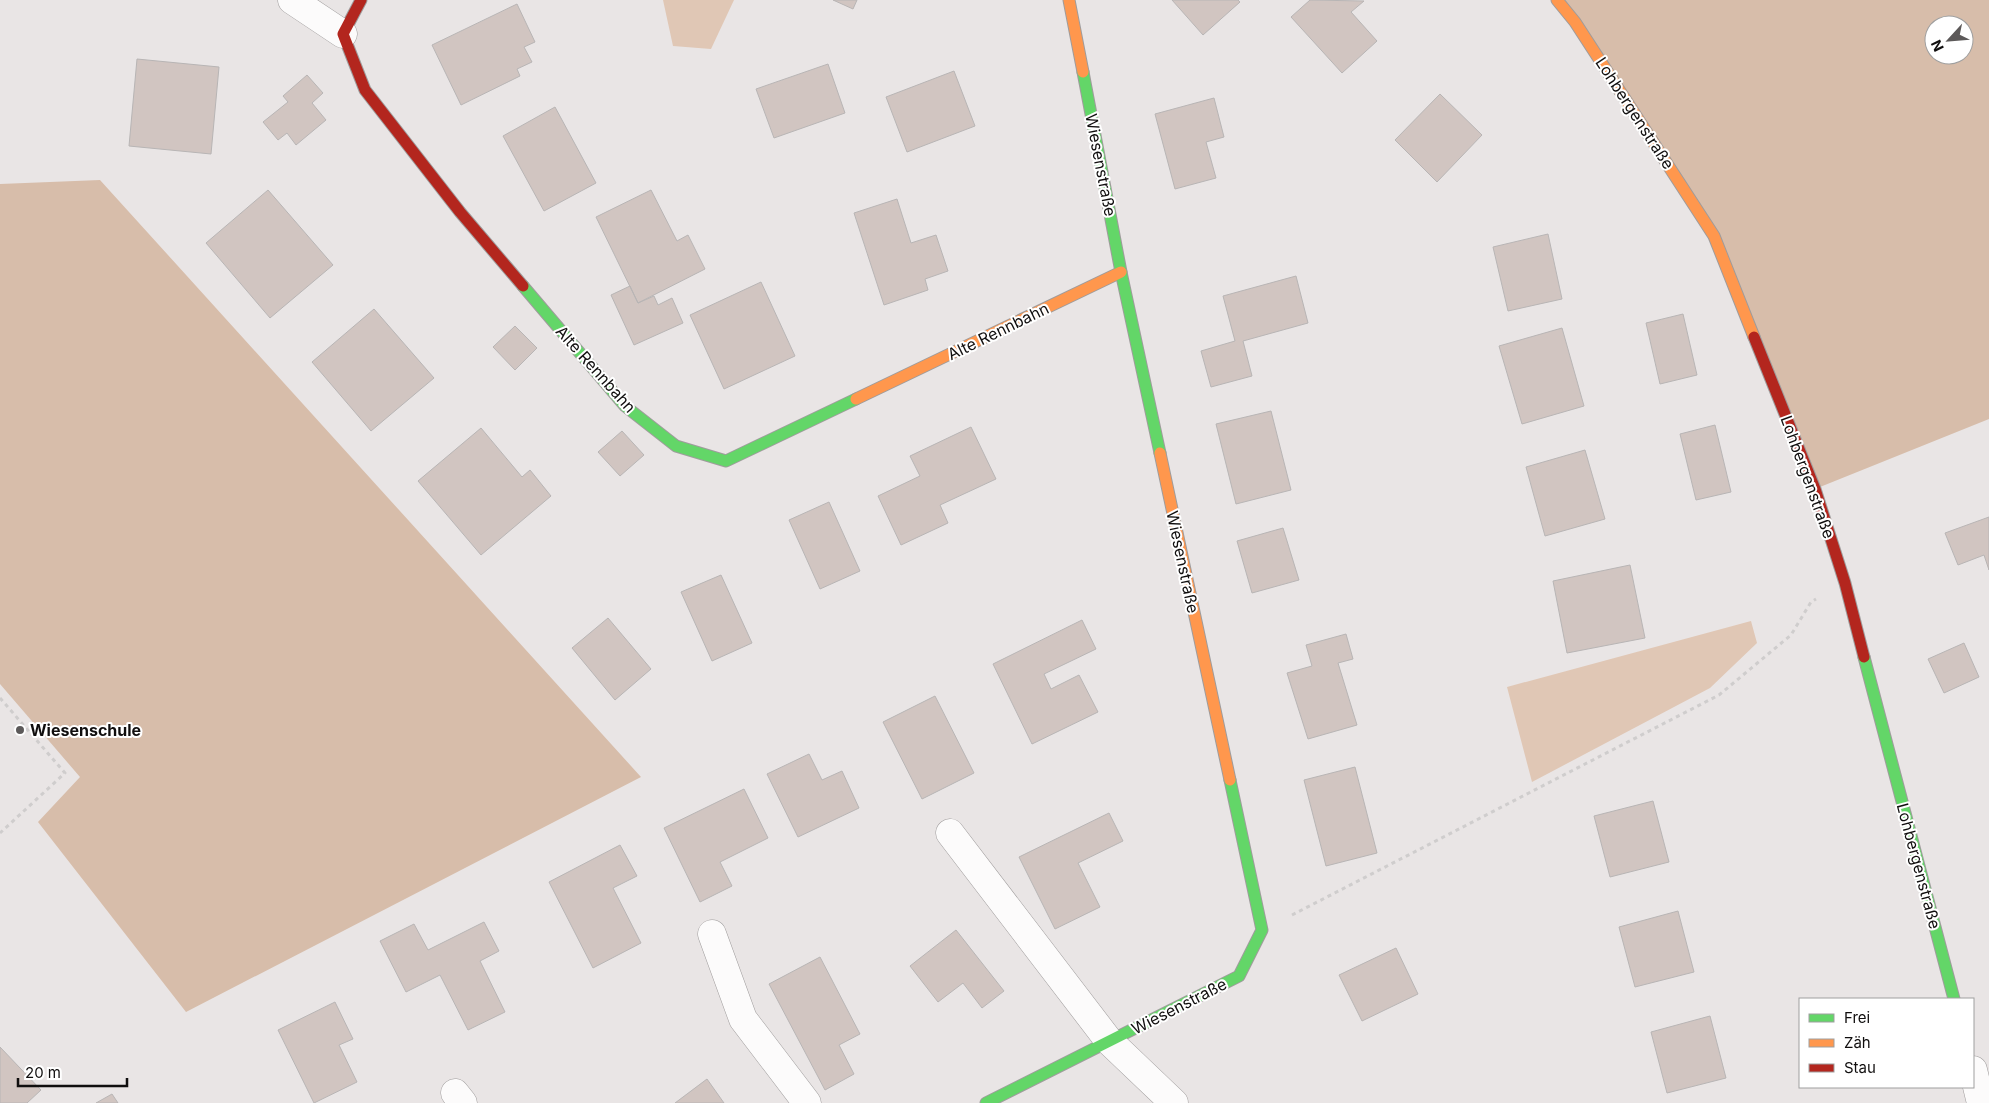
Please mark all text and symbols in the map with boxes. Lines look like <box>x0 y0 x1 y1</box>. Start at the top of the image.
north arrow <box>1924 15 1974 65</box>
text: N <box>1927 37 1947 54</box>
street label: Lohbergenstraße <box>1591 53 1679 173</box>
street label: Wiesenstraße <box>1081 112 1121 218</box>
street label: Alte Rennbahn <box>944 298 1052 364</box>
street label: Alte Rennbahn <box>552 321 640 417</box>
street label: Lohbergenstraße <box>1776 413 1840 541</box>
street label: Wiesenstraße <box>1162 509 1204 615</box>
place label: Wiesenschule <box>30 720 141 740</box>
marker: Wiesenschule <box>14 724 26 736</box>
street label: Lohbergenstraße <box>1893 801 1945 931</box>
street label: Wiesenstraße <box>1128 973 1230 1039</box>
legend <box>1799 998 1974 1088</box>
text: Frei <box>1844 1008 1870 1027</box>
text: Zäh <box>1844 1033 1871 1052</box>
scale bar <box>18 1056 126 1088</box>
text: Stau <box>1844 1058 1876 1077</box>
text: 20 m <box>25 1063 61 1082</box>

